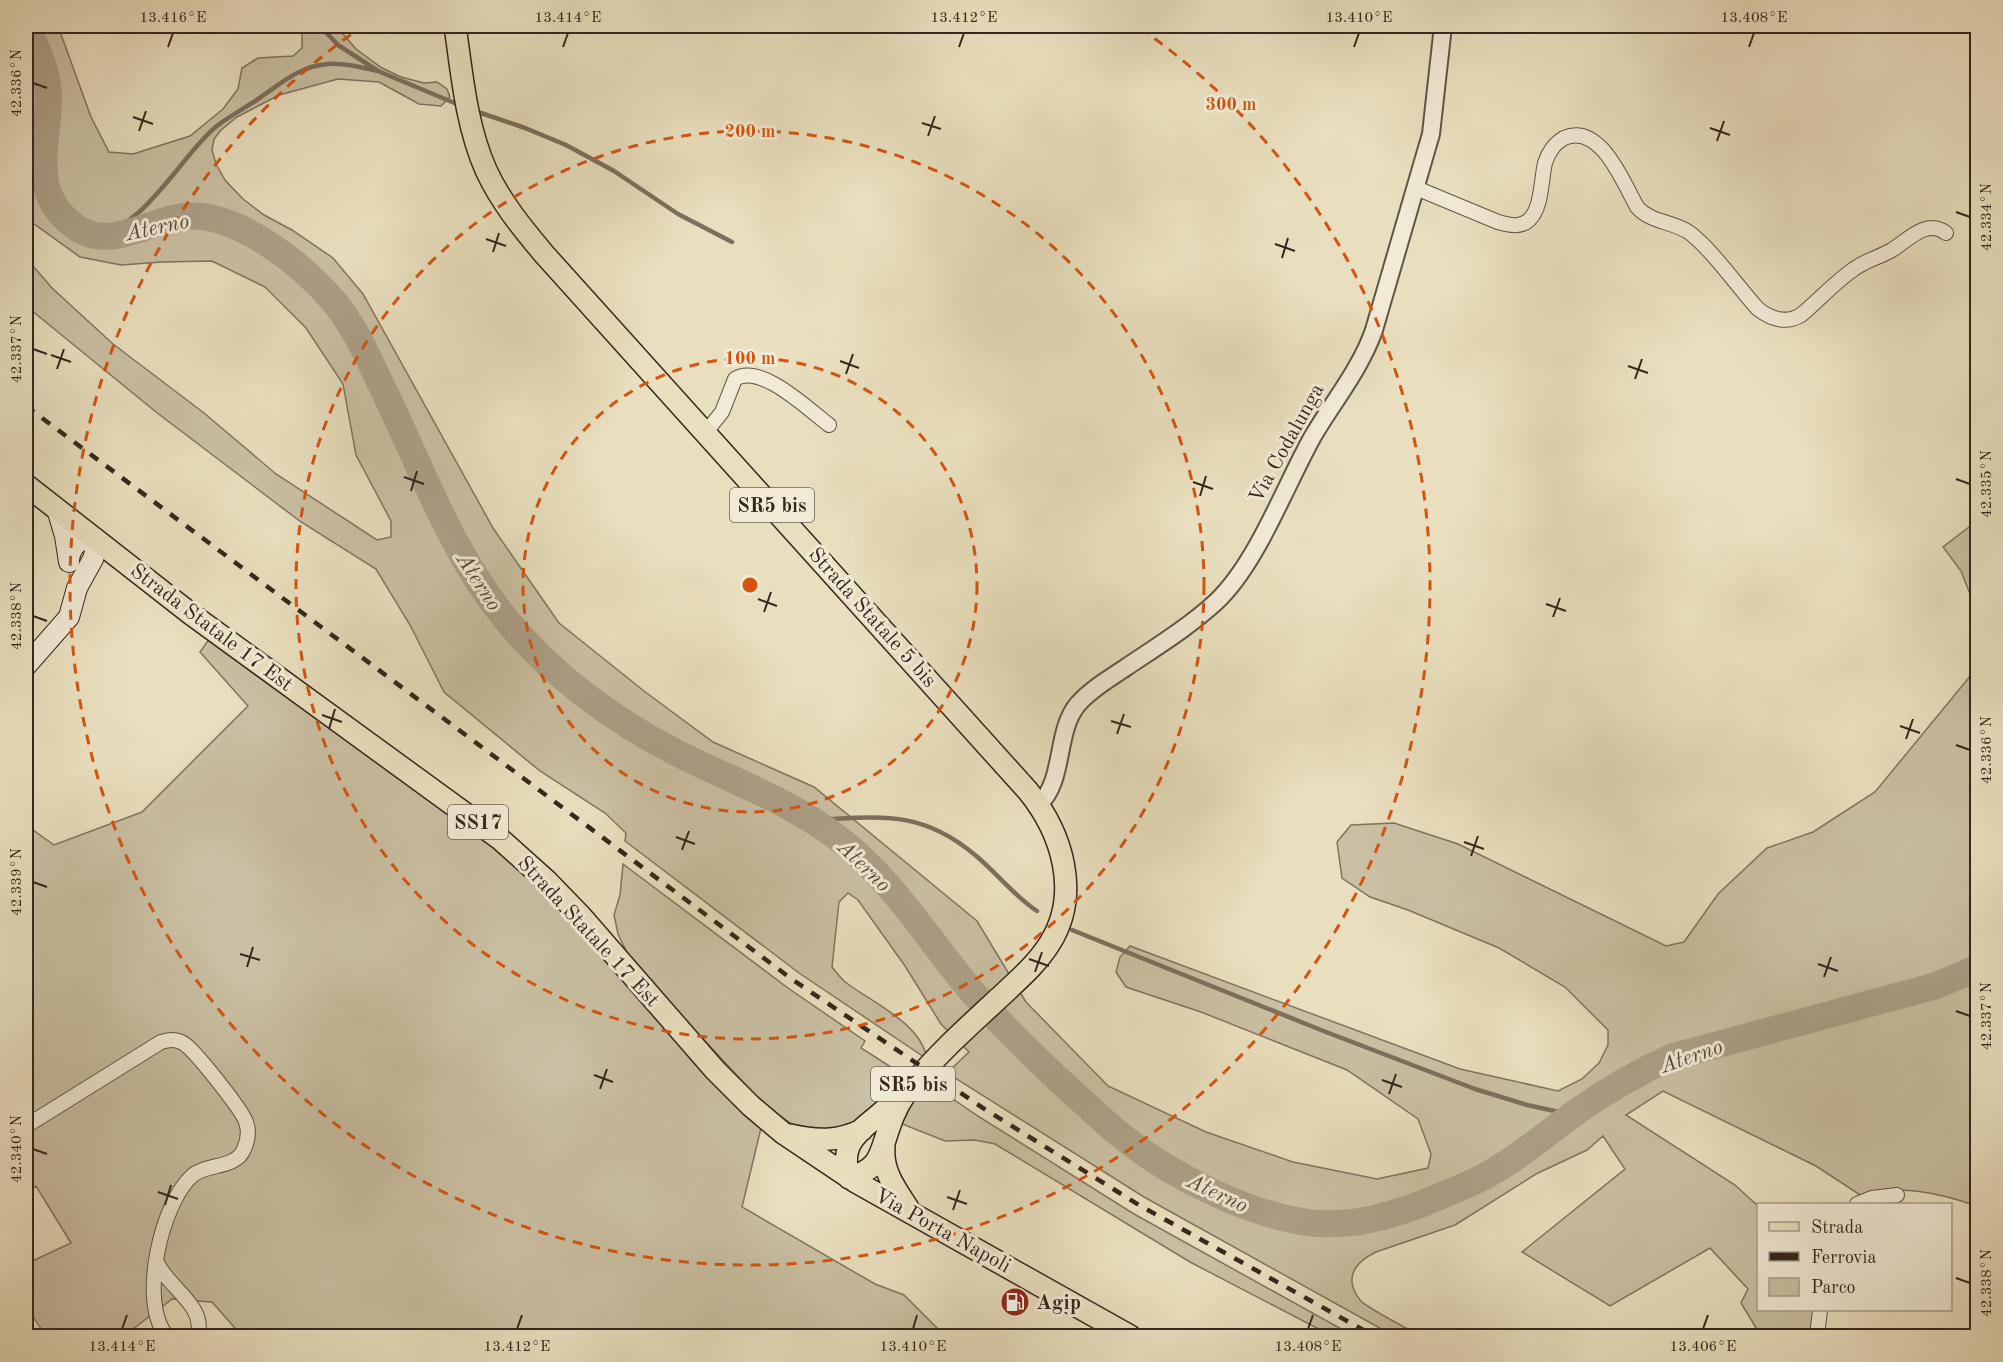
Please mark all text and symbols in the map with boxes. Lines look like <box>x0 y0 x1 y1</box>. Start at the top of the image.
text: 13.416°E <box>140 11 206 26</box>
text: 13.414°E <box>535 11 601 26</box>
text: 13.412°E <box>931 11 997 26</box>
text: 13.410°E <box>1326 11 1392 26</box>
text: 13.408°E <box>1721 11 1787 26</box>
text: 42.336°N <box>10 49 25 117</box>
text: 300 m <box>1206 96 1256 114</box>
text: 200 m <box>725 123 775 141</box>
text: 42.334°N <box>1980 183 1995 251</box>
water label: Aterno <box>123 211 191 246</box>
text: 42.337°N <box>10 315 25 383</box>
text: 100 m <box>725 350 775 368</box>
street label: Via Codalunga <box>1246 380 1329 507</box>
text: 42.335°N <box>1980 450 1995 518</box>
road number: SR5 bis <box>730 488 814 522</box>
street label: Strada Statale 5 bis <box>804 544 940 692</box>
water label: Aterno <box>451 548 505 615</box>
street label: Strada Statale 17 Est <box>126 560 296 696</box>
centre of rings <box>740 575 760 595</box>
text: 42.338°N <box>10 582 25 650</box>
text: 42.336°N <box>1980 716 1995 784</box>
road number: SS17 <box>448 805 508 839</box>
water label: Aterno <box>832 835 894 897</box>
text: 42.339°N <box>10 848 25 916</box>
street label: Strada Statale 17 Est <box>513 853 663 1011</box>
text: 42.337°N <box>1980 982 1995 1050</box>
water label: Aterno <box>1657 1036 1726 1078</box>
road number: SR5 bis <box>871 1067 955 1101</box>
text: 42.340°N <box>10 1115 25 1183</box>
water label: Aterno <box>1182 1170 1251 1217</box>
street label: Via Porta Napoli <box>871 1185 1014 1277</box>
legend <box>1757 1203 1952 1311</box>
text: Strada <box>1811 1219 1863 1237</box>
text: Ferrovia <box>1811 1249 1876 1267</box>
text: 42.338°N <box>1980 1249 1995 1317</box>
text: Parco <box>1811 1279 1856 1297</box>
fuel station icon: Agip <box>999 1286 1031 1318</box>
place label: Agip <box>1036 1293 1081 1314</box>
text: 13.414°E <box>89 1340 155 1355</box>
text: 13.412°E <box>484 1340 550 1355</box>
text: 13.410°E <box>880 1340 946 1355</box>
text: 13.408°E <box>1275 1340 1341 1355</box>
text: 13.406°E <box>1670 1340 1736 1355</box>

